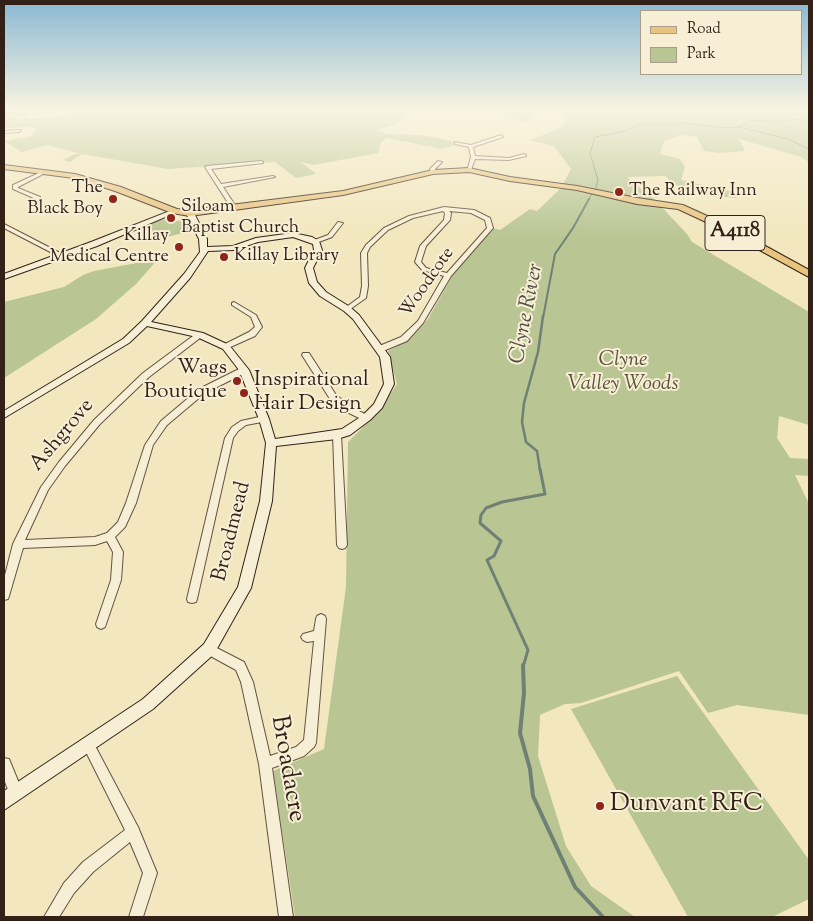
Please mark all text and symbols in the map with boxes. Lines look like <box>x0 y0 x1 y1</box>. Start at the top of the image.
legend <box>640 10 803 75</box>
text: Road <box>687 19 721 40</box>
text: Park <box>687 44 716 65</box>
place label: The Black Boy <box>27 178 103 220</box>
place label: The Railway Inn <box>629 181 757 203</box>
marker: The Railway Inn <box>613 186 625 198</box>
marker: The Black Boy <box>107 193 119 205</box>
place label: Siloam Baptist Church <box>181 197 299 240</box>
marker: Siloam Baptist Church <box>165 212 177 224</box>
road number: A4118 <box>705 216 765 250</box>
place label: Killay Medical Centre <box>50 226 169 268</box>
marker: Killay Medical Centre <box>173 241 185 253</box>
street label: Woodcote <box>396 244 460 322</box>
place label: Killay Library <box>234 246 339 268</box>
marker: Killay Library <box>218 251 230 263</box>
water label: Clyne River <box>505 262 551 366</box>
park label: Clyne Valley Woods <box>567 348 679 398</box>
place label: Wags Boutique <box>144 356 227 406</box>
place label: Inspirational Hair Design <box>254 368 369 418</box>
marker: Wags Boutique <box>231 375 243 387</box>
marker: Inspirational Hair Design <box>238 387 250 399</box>
street label: Ashgrove <box>26 395 100 477</box>
street label: Broadmead <box>208 479 258 585</box>
street label: Broadacre <box>262 713 310 825</box>
place label: Dunvant RFC <box>610 791 763 821</box>
marker: Dunvant RFC <box>594 800 606 812</box>

